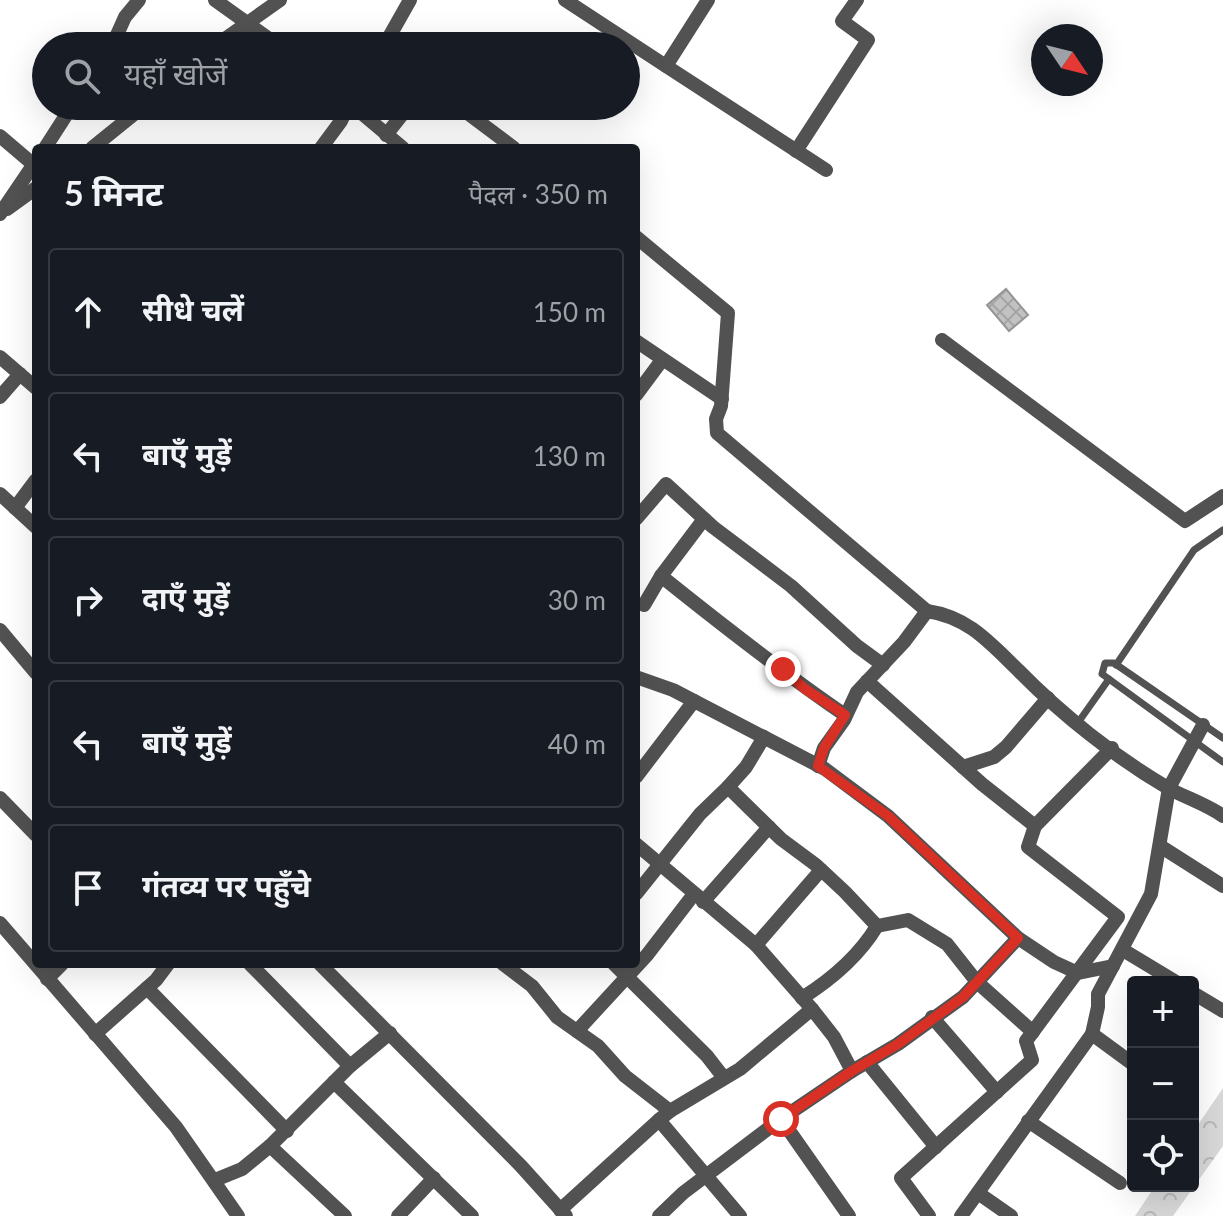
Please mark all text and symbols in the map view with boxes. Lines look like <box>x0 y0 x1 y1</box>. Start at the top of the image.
north arrow <box>1031 24 1103 96</box>
search box <box>32 32 640 120</box>
icon: search <box>60 54 104 98</box>
text: यहाँ खोजें <box>124 55 227 91</box>
text: 5 मिनट <box>64 172 163 213</box>
text: पैदल · 350 m <box>468 178 608 210</box>
icon: ahead <box>66 290 110 334</box>
text: सीधे चलें <box>142 291 244 327</box>
text: 150 m <box>533 296 606 328</box>
icon: left <box>66 434 110 478</box>
text: बाएँ मुड़ें <box>142 435 232 471</box>
text: 130 m <box>533 440 606 472</box>
icon: right <box>66 578 110 622</box>
text: दाएँ मुड़ें <box>142 579 230 615</box>
text: 30 m <box>548 584 606 616</box>
route end <box>765 651 801 687</box>
icon: left <box>66 722 110 766</box>
text: बाएँ मुड़ें <box>142 723 232 759</box>
text: 40 m <box>548 728 606 760</box>
icon: arrive <box>66 866 110 910</box>
text: गंतव्य पर पहुँचे <box>142 867 311 903</box>
map controls <box>1127 976 1199 1192</box>
button: + <box>1127 976 1199 1048</box>
button: − <box>1127 1048 1199 1120</box>
route start <box>763 1101 799 1137</box>
button: locate <box>1127 1120 1199 1192</box>

